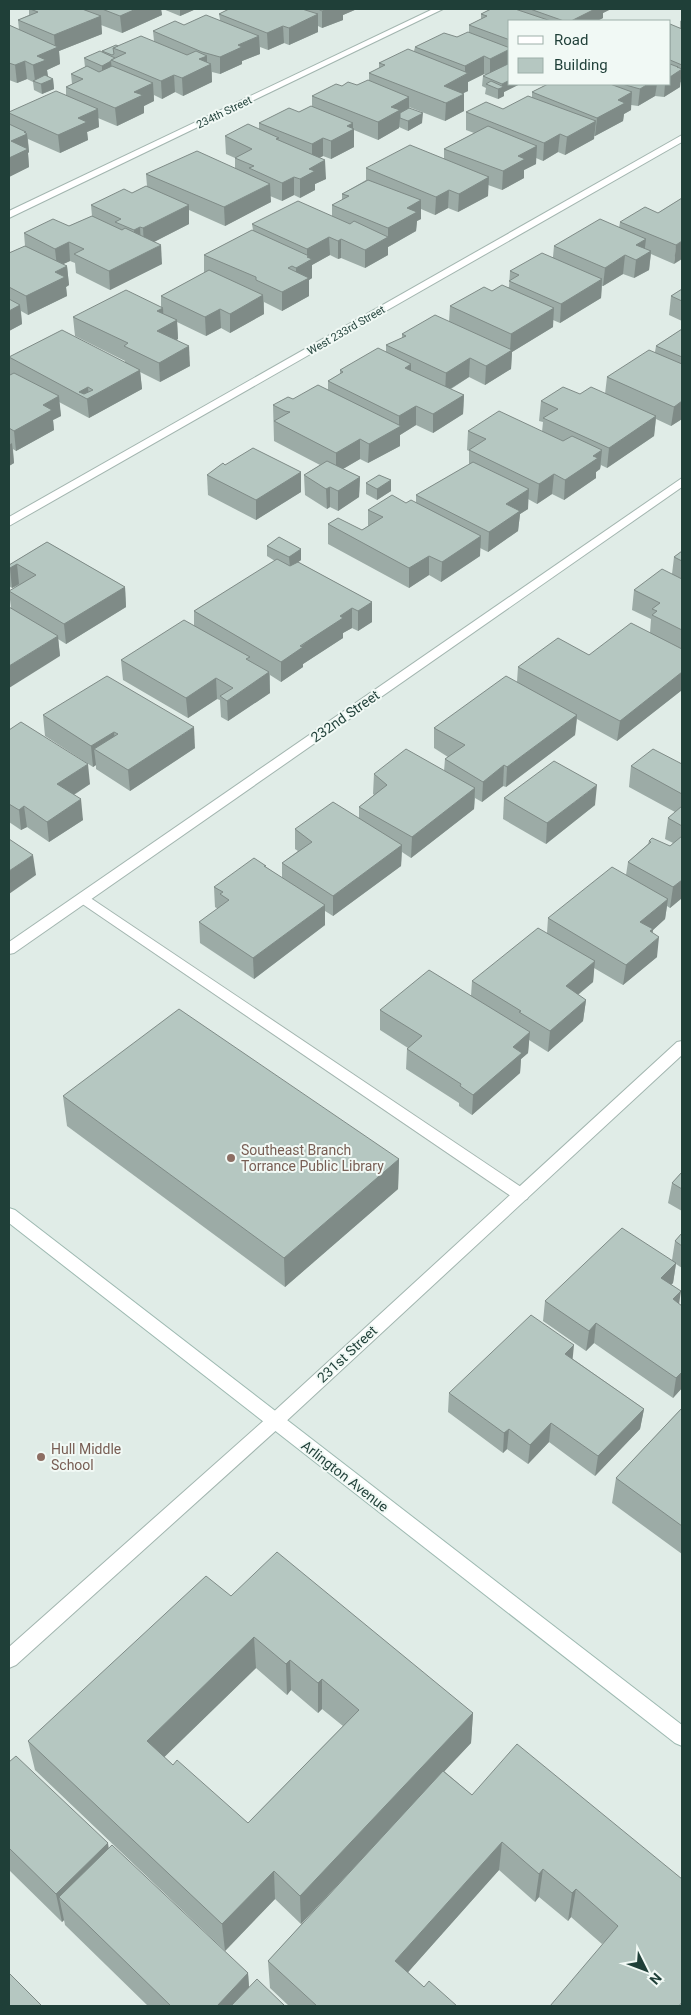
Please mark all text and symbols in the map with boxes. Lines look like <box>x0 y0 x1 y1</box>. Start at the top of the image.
legend <box>508 20 671 85</box>
text: Road <box>554 31 588 49</box>
text: Building <box>554 56 608 74</box>
street label: 234th Street <box>194 93 254 131</box>
street label: West 233rd Street <box>305 303 388 358</box>
street label: 232nd Street <box>308 686 383 745</box>
place label: Southeast Branch Torrance Public Library <box>241 1142 384 1174</box>
marker: Southeast Branch Torrance Public Library <box>225 1152 237 1164</box>
street label: 231st Street <box>314 1322 380 1386</box>
street label: Arlington Avenue <box>298 1437 392 1515</box>
place label: Hull Middle School <box>51 1441 121 1473</box>
marker: Hull Middle School <box>35 1451 47 1463</box>
north arrow <box>621 1945 671 1995</box>
text: N <box>646 1970 665 1988</box>

